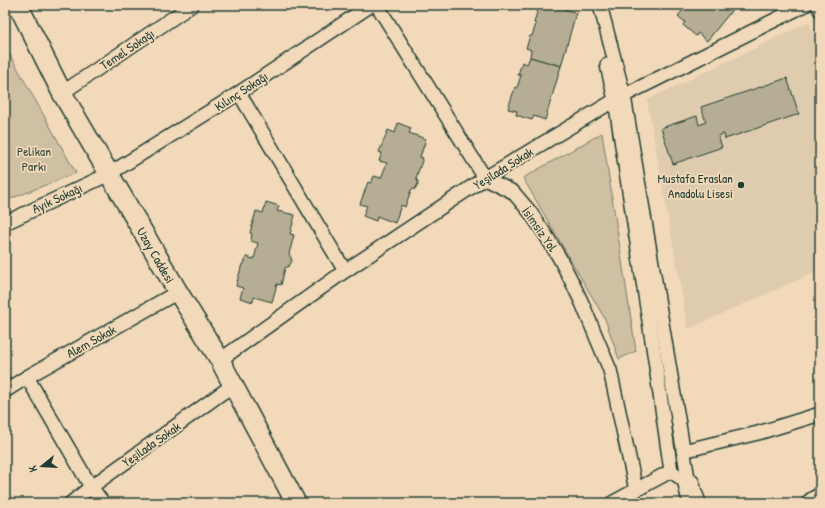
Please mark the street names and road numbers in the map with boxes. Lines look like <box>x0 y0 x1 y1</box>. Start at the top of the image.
street label: Temel Sokağı <box>96 24 158 74</box>
street label: Kılınç Sokağı <box>211 67 271 115</box>
street label: Yeşilada Sokak <box>470 142 537 194</box>
street label: Ayık Sokağı <box>29 179 85 217</box>
street label: İsimsiz Yol <box>518 203 562 255</box>
street label: Uzay Caddesi <box>133 224 179 286</box>
street label: Alem Sokak <box>63 320 119 362</box>
street label: Yeşilada Sokak <box>118 417 184 471</box>

